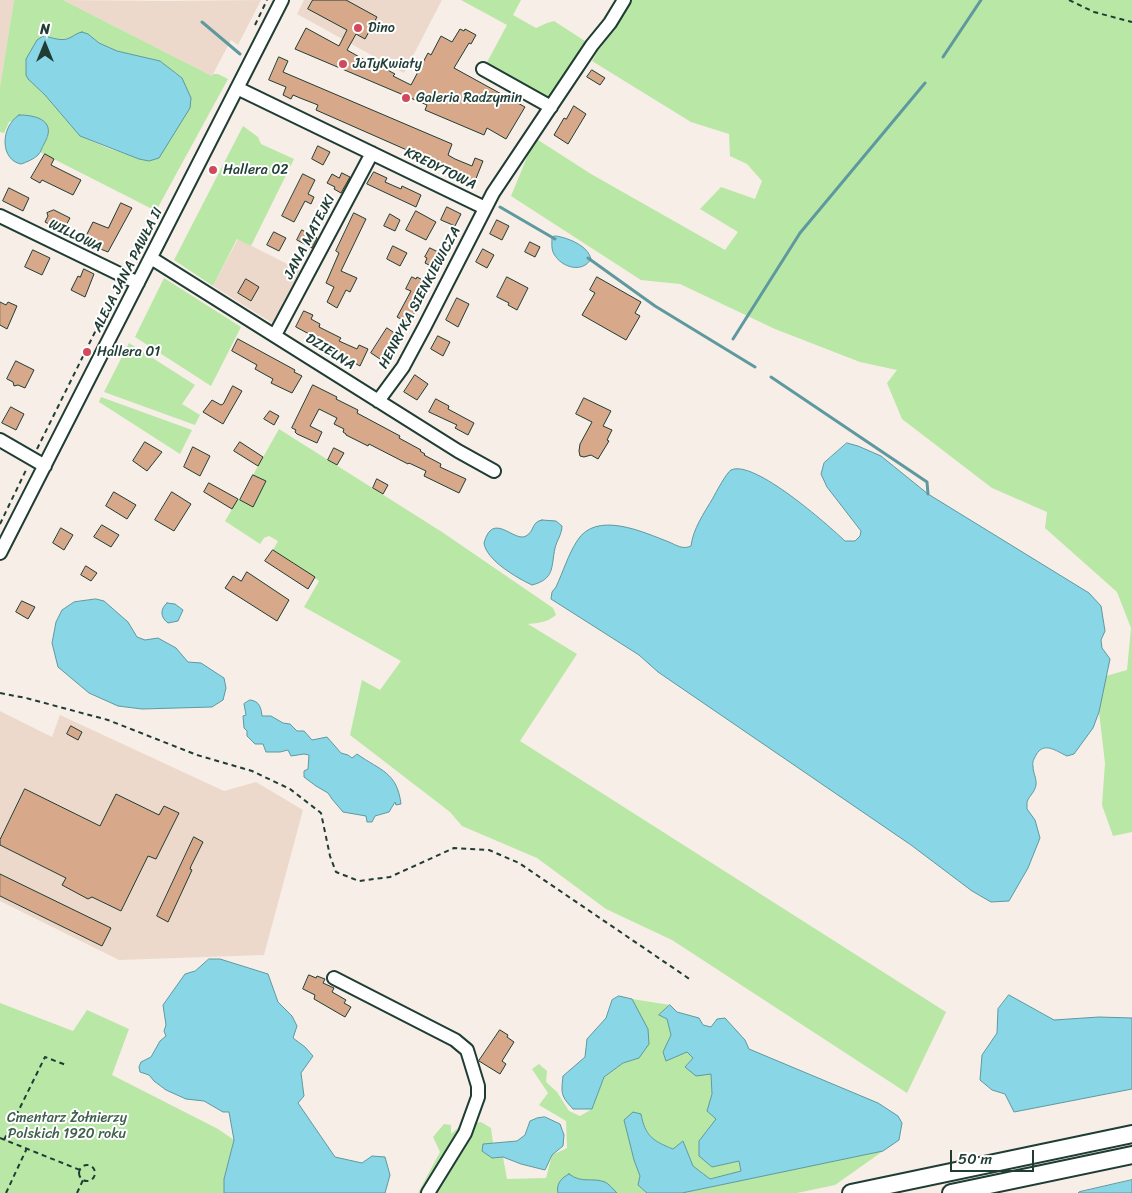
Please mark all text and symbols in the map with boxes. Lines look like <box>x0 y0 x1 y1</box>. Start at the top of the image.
text: N <box>40 17 50 42</box>
north arrow <box>20 20 70 70</box>
place label: Dino <box>368 20 395 36</box>
marker: Dino <box>352 22 364 34</box>
place label: JaTyKwiaty <box>353 56 422 72</box>
marker: JaTyKwiaty <box>337 58 349 70</box>
place label: Galeria Radzymin <box>416 90 522 106</box>
marker: Galeria Radzymin <box>400 92 412 104</box>
street label: KREDYTOWA <box>401 144 479 194</box>
place label: Hallera 02 <box>223 162 288 178</box>
marker: Hallera 02 <box>207 164 219 176</box>
street label: JANA MATEJKI <box>281 192 339 282</box>
street label: ALEJA JANA PAWŁA II <box>89 205 167 335</box>
street label: WILLOWA <box>46 216 104 256</box>
street label: HENRYKA SIENKIEWICZA <box>375 224 465 372</box>
street label: DZIELNA <box>302 330 358 374</box>
place label: Hallera 01 <box>97 344 160 360</box>
marker: Hallera 01 <box>81 346 93 358</box>
park label: Cmentarz Żołnierzy Polskich 1920 roku <box>7 1110 127 1142</box>
scale bar <box>952 1140 1036 1172</box>
text: 50 m <box>958 1146 992 1172</box>

